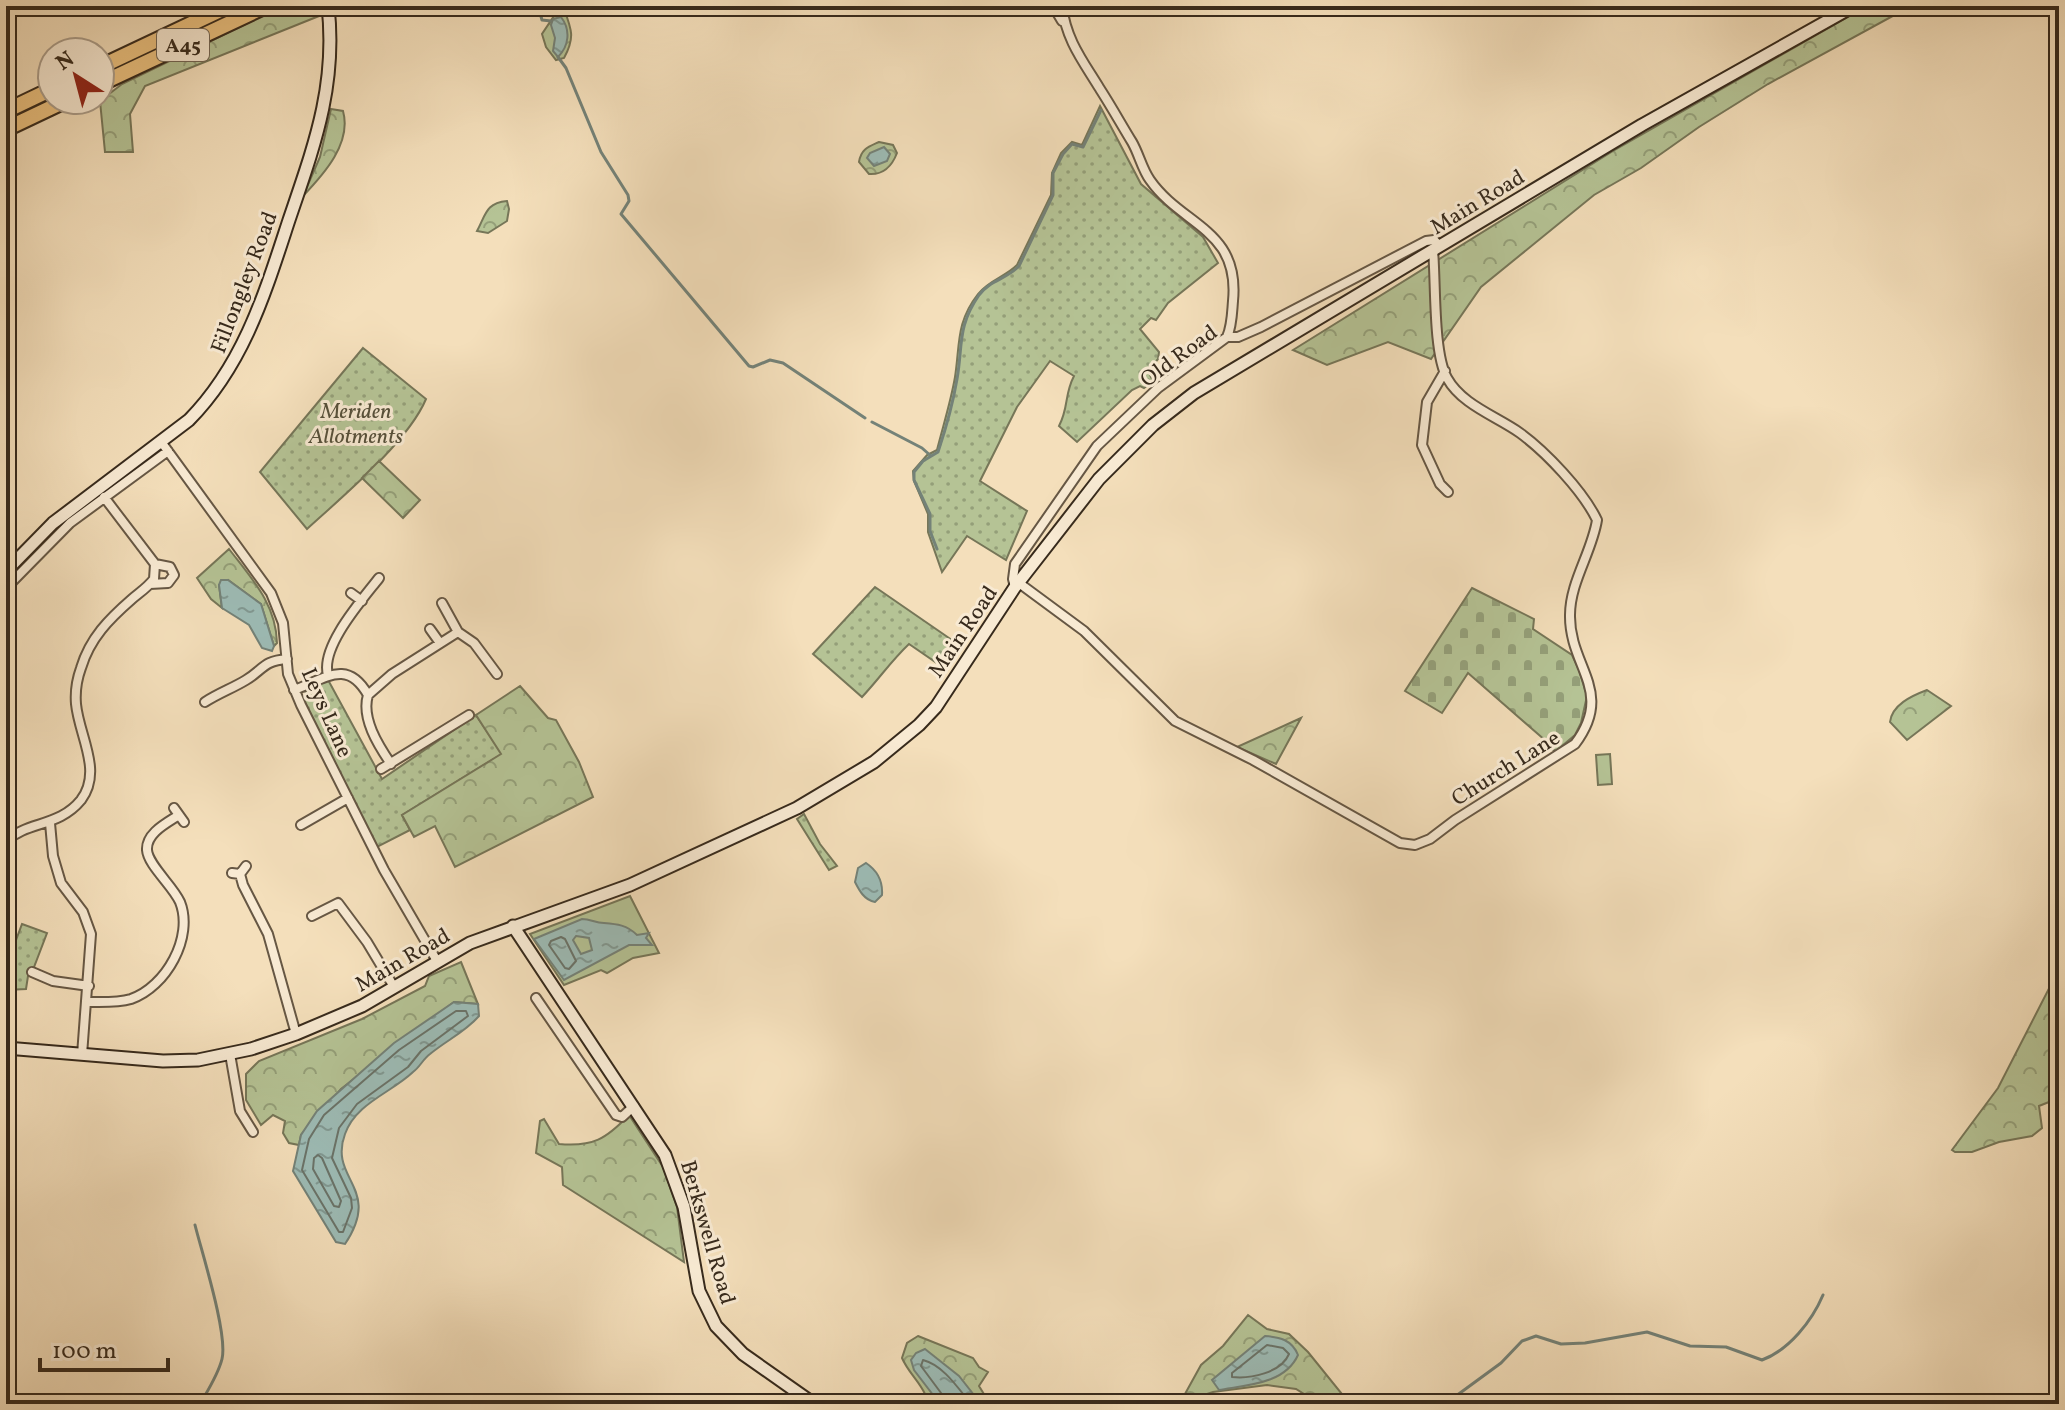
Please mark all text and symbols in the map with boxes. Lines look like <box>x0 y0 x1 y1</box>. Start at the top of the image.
road number: A45 <box>157 29 209 61</box>
north arrow <box>36 36 116 116</box>
text: N <box>50 45 81 79</box>
street label: Main Road <box>1425 163 1531 244</box>
street label: Fillongley Road <box>204 207 287 358</box>
street label: Old Road <box>1134 318 1225 396</box>
park label: Meriden Allotments <box>308 397 403 453</box>
street label: Main Road <box>922 580 1006 685</box>
street label: Leys Lane <box>292 663 359 763</box>
street label: Church Lane <box>1446 723 1567 815</box>
street label: Main Road <box>350 921 457 1001</box>
street label: Berkswell Road <box>671 1157 742 1308</box>
scale bar <box>40 1322 168 1372</box>
text: 100 m <box>52 1335 117 1369</box>

